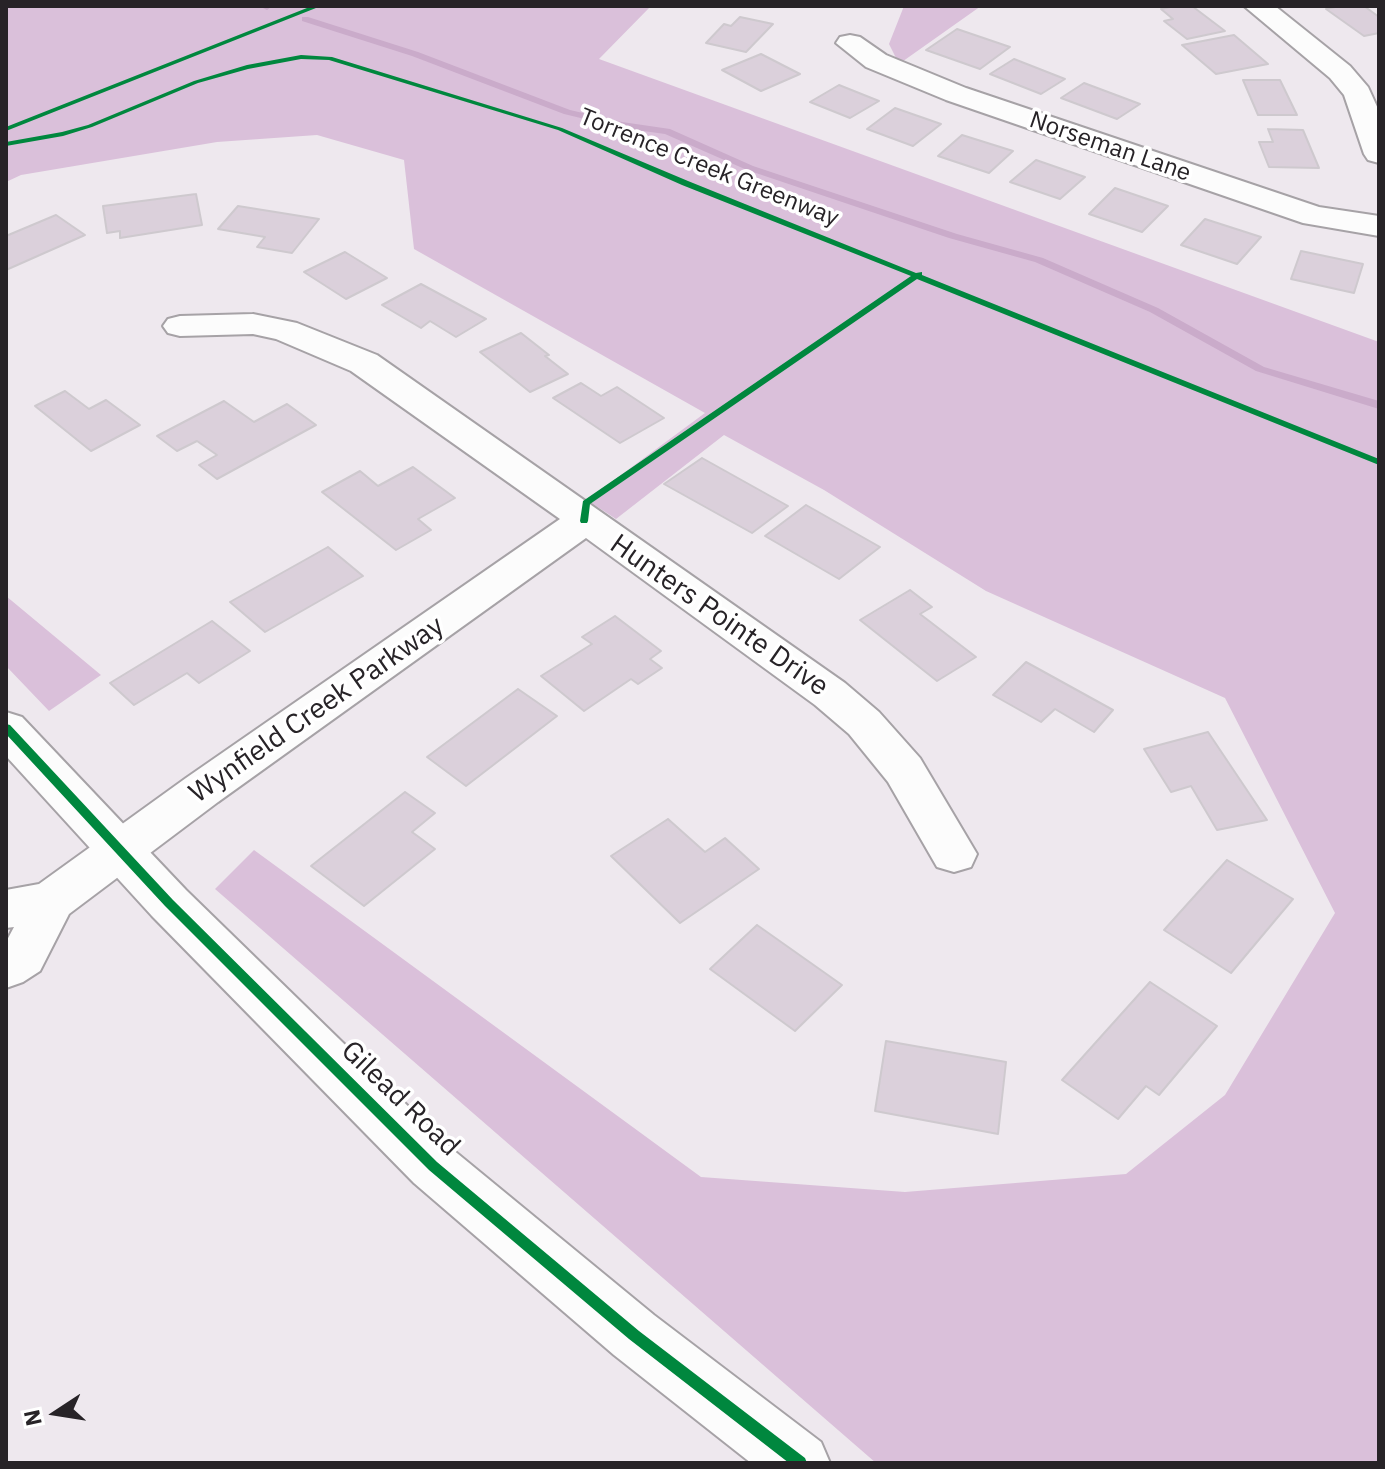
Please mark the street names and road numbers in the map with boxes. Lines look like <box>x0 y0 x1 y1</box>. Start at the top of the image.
street label: Torrence Creek Greenway <box>575 103 843 233</box>
street label: Norseman Lane <box>1026 106 1194 188</box>
street label: Hunters Pointe Drive <box>603 528 835 704</box>
street label: Wynfield Creek Parkway <box>183 609 451 811</box>
street label: Gilead Road <box>334 1034 466 1164</box>

